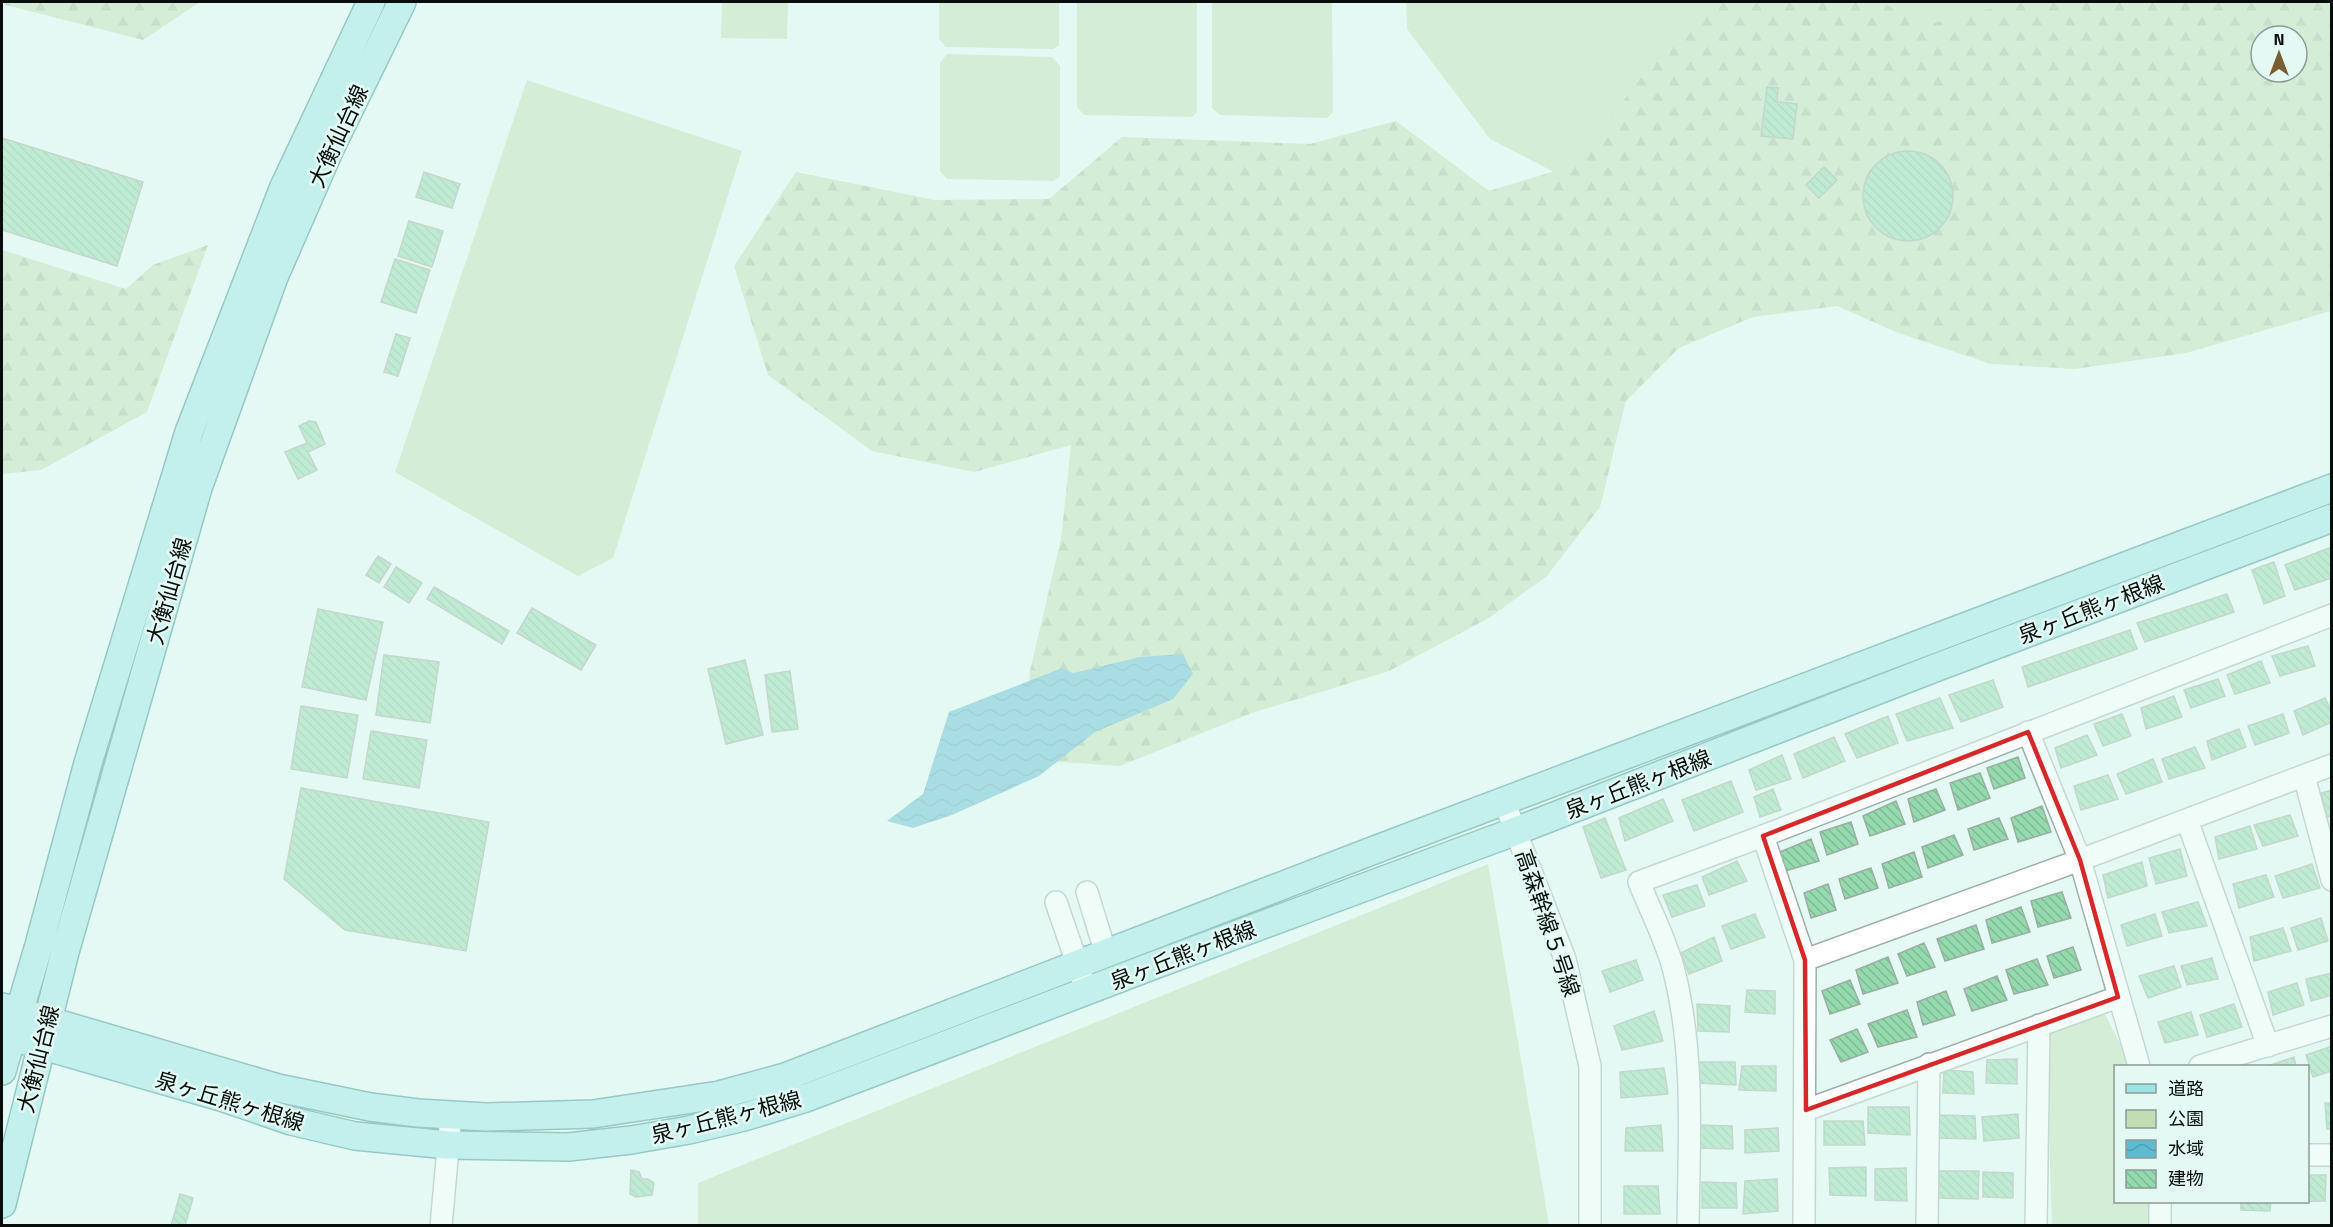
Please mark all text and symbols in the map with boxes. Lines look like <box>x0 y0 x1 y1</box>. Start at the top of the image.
north arrow <box>2249 24 2309 84</box>
text: N <box>2273 27 2285 51</box>
street label: 大衡仙台線 <box>299 79 377 193</box>
street label: 大衡仙台線 <box>137 533 201 649</box>
street label: 泉ヶ丘熊ヶ根線 <box>2013 566 2169 652</box>
street label: 泉ヶ丘熊ヶ根線 <box>1560 741 1716 827</box>
street label: 高森幹線５号線 <box>1507 845 1589 1001</box>
street label: 泉ヶ丘熊ヶ根線 <box>1105 912 1261 998</box>
street label: 大衡仙台線 <box>8 1002 68 1116</box>
street label: 泉ヶ丘熊ヶ根線 <box>151 1062 309 1140</box>
legend <box>2114 1065 2309 1203</box>
text: 道路 <box>2168 1075 2204 1102</box>
street label: 泉ヶ丘熊ヶ根線 <box>647 1082 805 1152</box>
text: 公園 <box>2168 1105 2204 1132</box>
text: 水域 <box>2168 1135 2204 1162</box>
text: 建物 <box>2168 1165 2204 1192</box>

